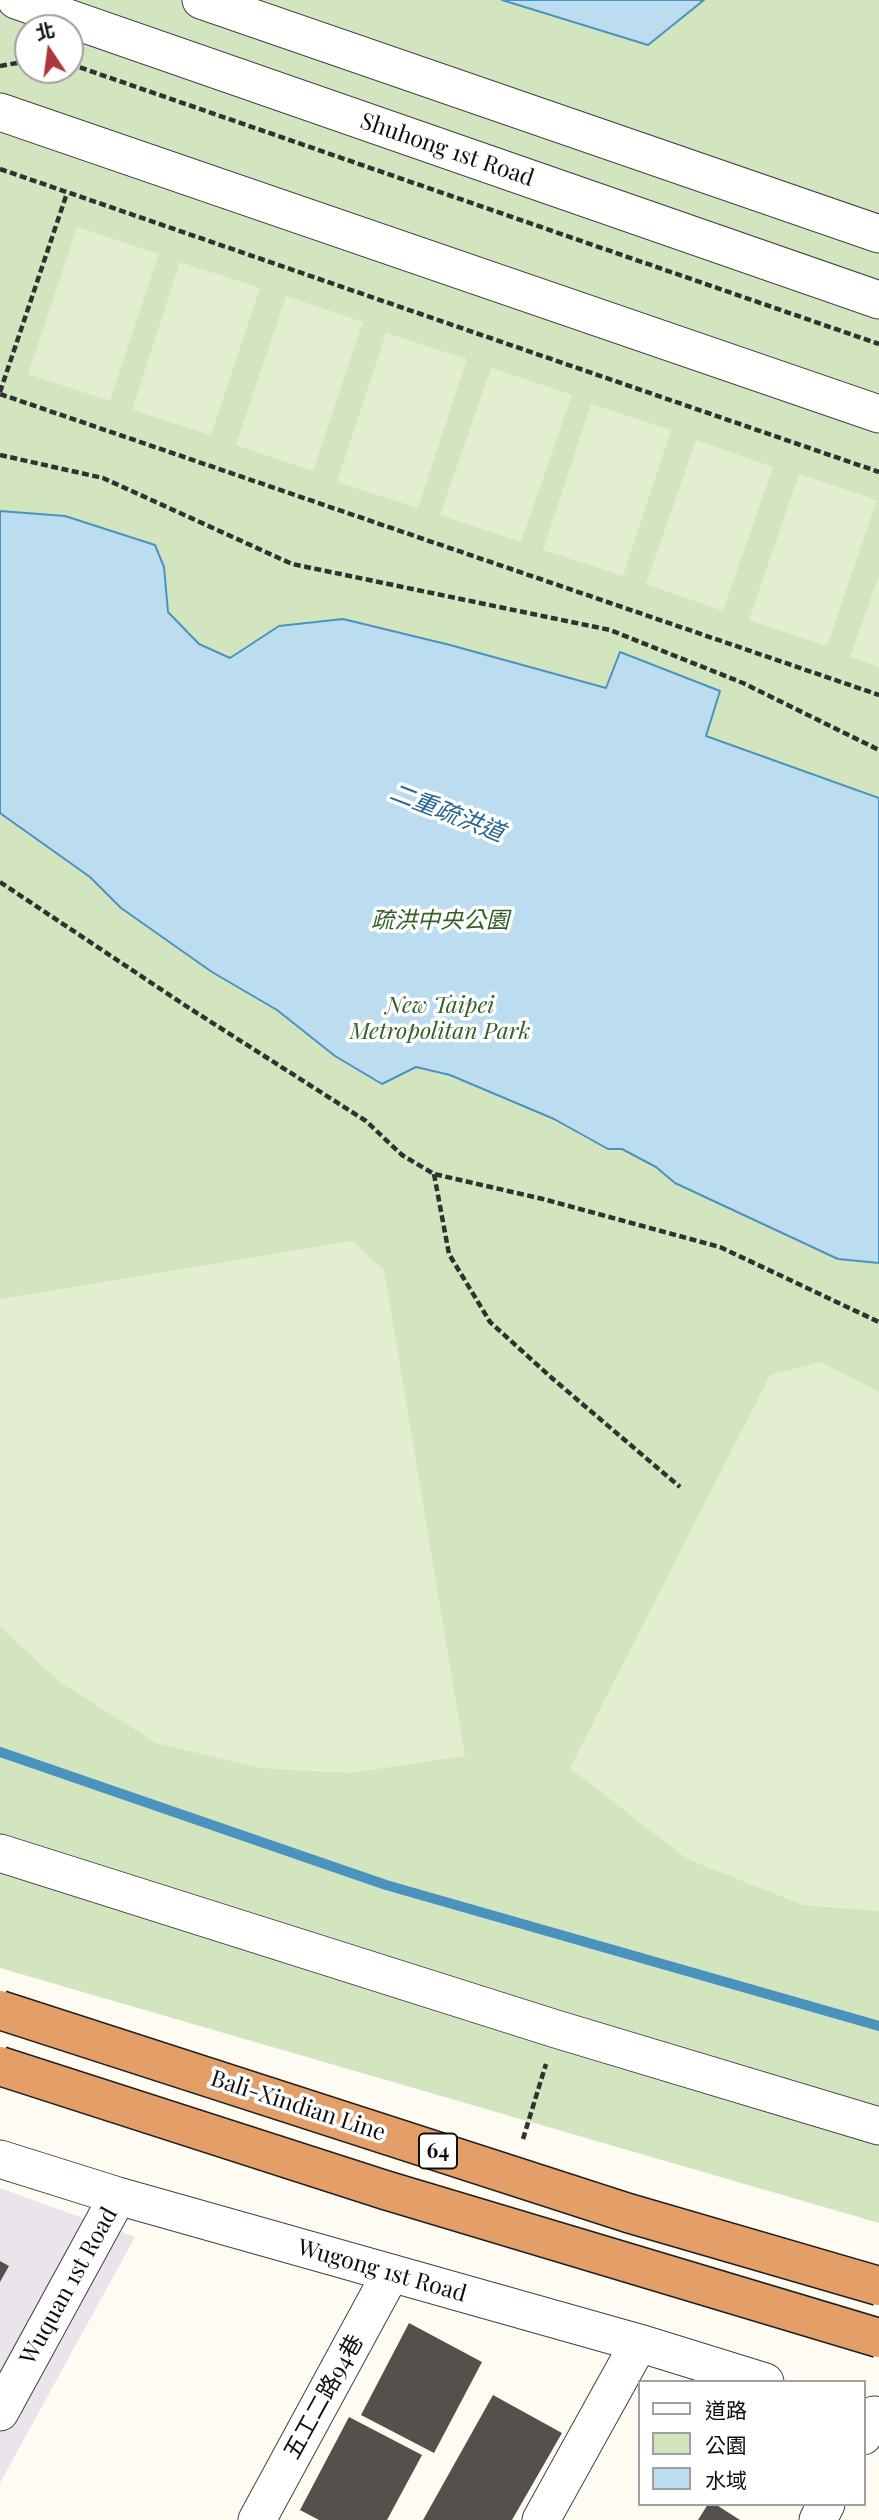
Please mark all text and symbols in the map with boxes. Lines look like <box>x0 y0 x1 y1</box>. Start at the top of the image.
north arrow <box>14 14 84 84</box>
text: 北 <box>33 16 57 45</box>
street label: Shuhong 1st Road <box>357 107 537 193</box>
water label: 二重疏洪道 <box>386 778 508 848</box>
park label: 疏洪中央公園 <box>371 907 509 935</box>
park label: New Taipei Metropolitan Park <box>350 992 530 1046</box>
street label: Bali-Xindian Line <box>207 2065 389 2147</box>
road number: 64 <box>419 2134 457 2168</box>
street label: Wuquan 1st Road <box>14 2203 124 2369</box>
street label: Wugong 1st Road <box>294 2234 470 2308</box>
street label: 五工二路94巷 <box>278 2330 370 2464</box>
legend <box>638 2380 865 2506</box>
text: 道路 <box>705 2395 747 2423</box>
text: 公園 <box>705 2430 747 2458</box>
text: 水域 <box>705 2465 747 2493</box>

